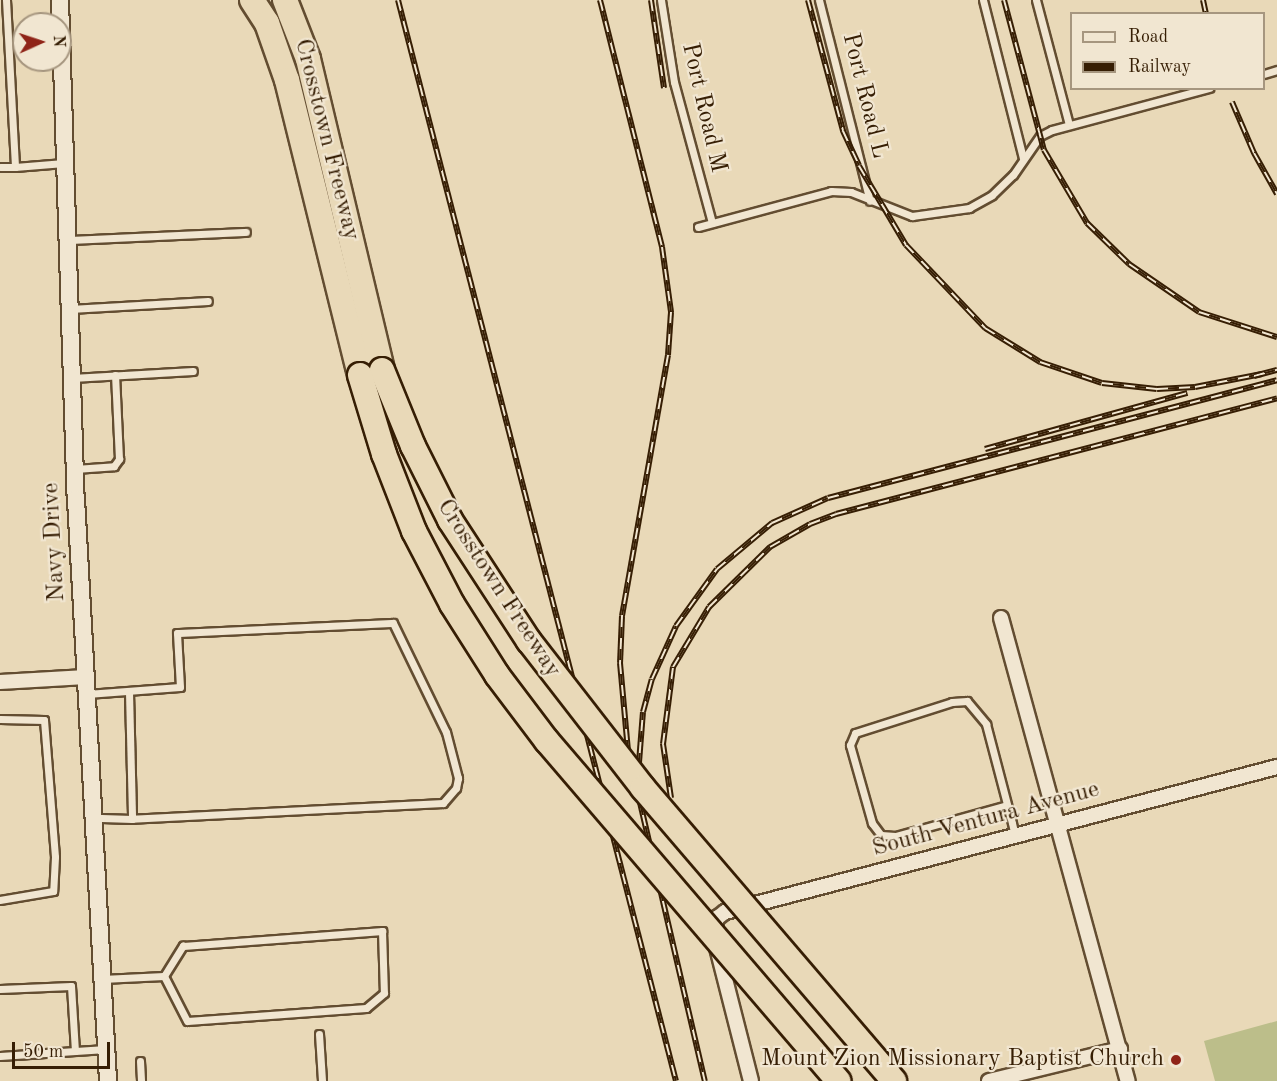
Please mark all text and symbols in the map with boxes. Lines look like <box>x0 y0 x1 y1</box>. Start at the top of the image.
north arrow <box>12 12 72 72</box>
legend <box>1070 12 1265 90</box>
text: Road <box>1128 28 1168 46</box>
street label: Port Road L <box>835 30 893 162</box>
text: N <box>50 35 66 48</box>
street label: Crosstown Freeway <box>287 36 365 244</box>
street label: Port Road M <box>674 40 732 176</box>
text: Railway <box>1128 58 1191 76</box>
street label: Navy Drive <box>37 482 73 602</box>
street label: Crosstown Freeway <box>430 494 566 684</box>
street label: South Ventura Avenue <box>869 776 1103 864</box>
scale bar <box>15 1030 112 1068</box>
text: 50 m <box>23 1043 63 1061</box>
place label: Mount Zion Missionary Baptist Church <box>761 1046 1164 1074</box>
marker: Mount Zion Missionary Baptist Church <box>1169 1053 1183 1067</box>

